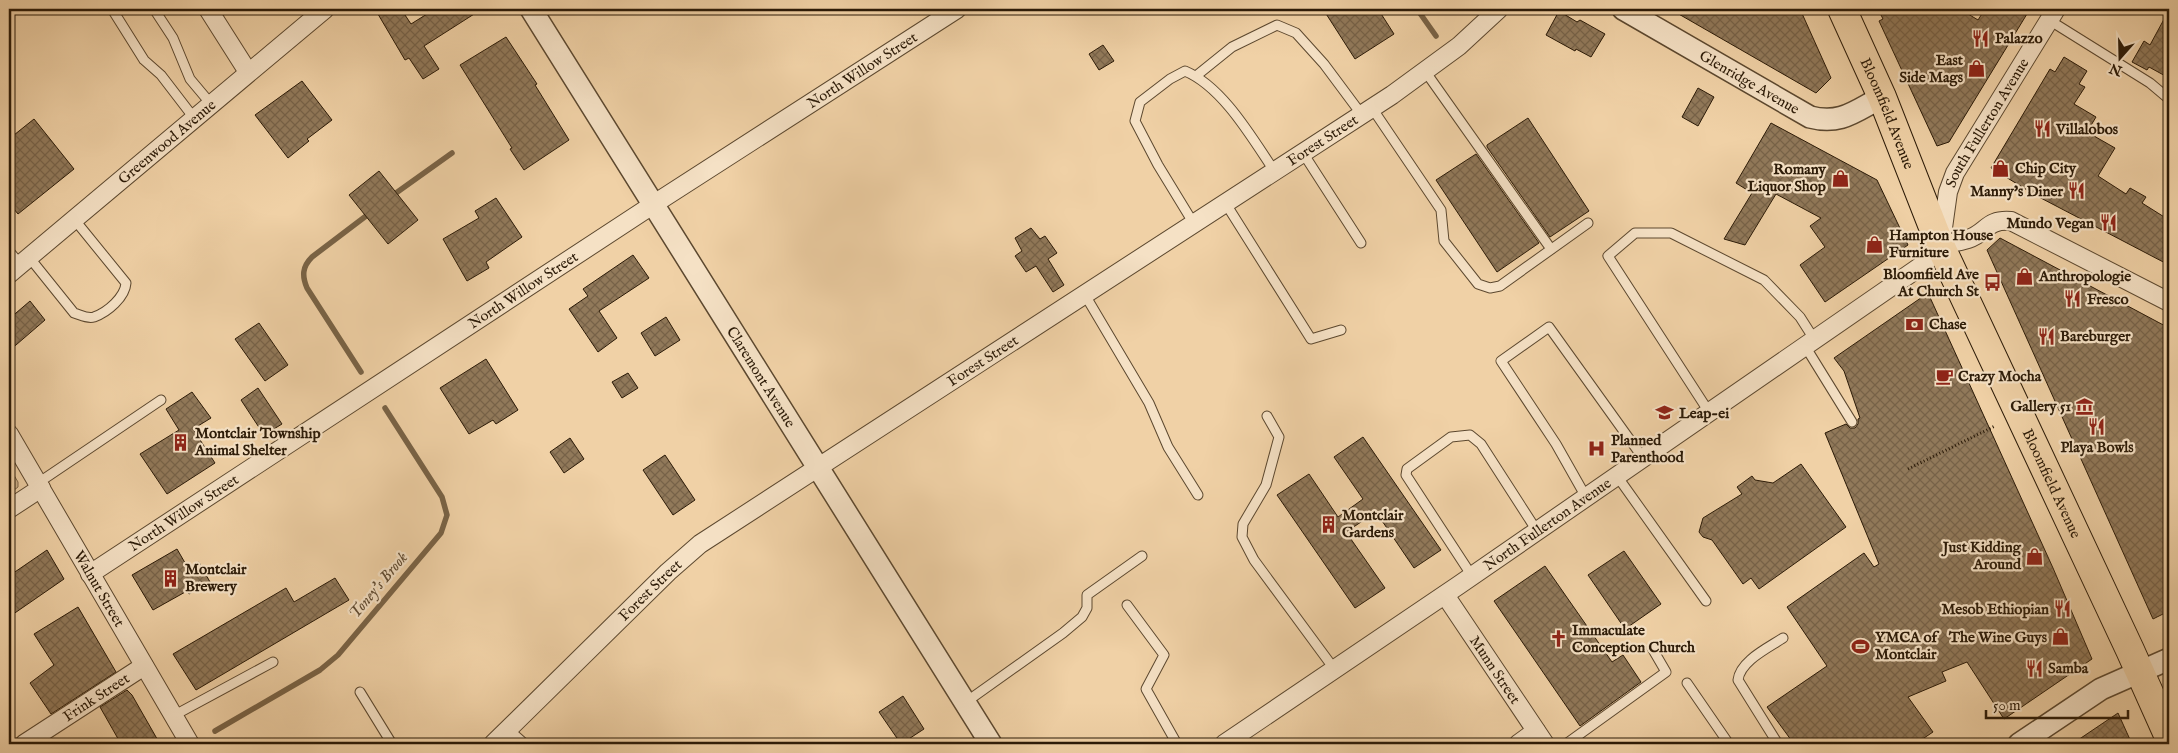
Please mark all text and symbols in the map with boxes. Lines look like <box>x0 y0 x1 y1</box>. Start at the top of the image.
street label: North Willow Street <box>803 28 921 113</box>
restaurant icon: Palazzo <box>1971 28 1991 48</box>
place label: Palazzo <box>1995 29 2043 48</box>
north arrow <box>2096 32 2146 82</box>
street label: Glenridge Avenue <box>1696 46 1803 118</box>
place label: East Side Mags <box>1899 51 1964 87</box>
street label: South Fullerton Avenue <box>1941 54 2033 190</box>
street label: Bloomfield Avenue <box>1856 55 1919 172</box>
shop icon: East Side Mags <box>1967 59 1987 79</box>
text: N <box>2107 59 2126 80</box>
street label: Greenwood Avenue <box>114 95 220 188</box>
street label: Forest Street <box>1283 110 1362 170</box>
restaurant icon: Villalobos <box>2032 119 2052 139</box>
place label: Villalobos <box>2055 120 2119 139</box>
shop icon: Chip City <box>1991 158 2011 178</box>
place label: Chip City <box>2015 159 2077 178</box>
place label: Romany Liquor Shop <box>1748 160 1827 196</box>
shop icon: Romany Liquor Shop <box>1830 168 1850 188</box>
restaurant icon: Manny's Diner <box>2067 181 2087 201</box>
place label: Manny's Diner <box>1970 182 2063 201</box>
restaurant icon: Mundo Vegan <box>2098 213 2118 233</box>
place label: Mundo Vegan <box>2006 214 2094 233</box>
place label: Hampton House Furniture <box>1889 226 1993 262</box>
shop icon: Hampton House Furniture <box>1865 234 1885 254</box>
street label: North Willow Street <box>465 247 582 333</box>
place label: Bloomfield Ave At Church St <box>1883 265 1980 301</box>
shop icon: Anthropologie <box>2015 266 2035 286</box>
place label: Anthropologie <box>2038 267 2131 286</box>
bus stop icon: Bloomfield Ave At Church St <box>1983 273 2003 293</box>
restaurant icon: Fresco <box>2063 289 2083 309</box>
place label: Fresco <box>2087 290 2129 309</box>
bank icon: Chase <box>1905 314 1925 334</box>
place label: Chase <box>1929 315 1966 334</box>
street label: Claremont Avenue <box>723 323 800 431</box>
restaurant icon: Bareburger <box>2036 326 2056 346</box>
place label: Bareburger <box>2060 327 2131 346</box>
street label: Forest Street <box>944 331 1022 390</box>
cafe icon: Crazy Mocha <box>1934 366 1954 386</box>
place label: Crazy Mocha <box>1958 367 2042 386</box>
museum icon: Gallery 51 <box>2075 396 2095 416</box>
place label: Gallery 51 <box>2010 397 2071 416</box>
school or university icon: Leap-ei <box>1655 403 1675 423</box>
place label: Leap-ei <box>1679 404 1729 423</box>
restaurant icon: Playa Bowls <box>2087 416 2107 436</box>
place label: Montclair Township Animal Shelter <box>194 424 321 460</box>
street label: Bloomfield Avenue <box>2018 426 2086 541</box>
place label: Planned Parenthood <box>1611 431 1685 467</box>
building icon: Montclair Township Animal Shelter <box>171 432 191 452</box>
place label: Playa Bowls <box>2060 438 2134 457</box>
hospital icon: Planned Parenthood <box>1587 439 1607 459</box>
street label: North Willow Street <box>125 470 242 555</box>
street label: North Fullerton Avenue <box>1480 473 1615 575</box>
place label: Montclair Gardens <box>1342 506 1404 542</box>
building icon: Montclair Gardens <box>1318 514 1338 534</box>
place label: Just Kidding Around <box>1941 538 2022 574</box>
shop icon: Just Kidding Around <box>2025 546 2045 566</box>
street label: Walnut Street <box>70 547 129 630</box>
water label: Toney's Brook <box>345 548 413 623</box>
street label: Forest Street <box>614 555 686 625</box>
place label: Montclair Brewery <box>185 560 247 596</box>
building icon: Montclair Brewery <box>161 568 181 588</box>
restaurant icon: Mesob Ethiopian <box>2053 599 2073 619</box>
place label: Mesob Ethiopian <box>1941 600 2049 619</box>
place label: Immaculate Conception Church <box>1572 621 1696 657</box>
shop icon: The Wine Guys <box>2051 627 2071 647</box>
place label: YMCA of Montclair <box>1875 628 1940 664</box>
place label: The Wine Guys <box>1948 628 2048 647</box>
church icon: Immaculate Conception Church <box>1548 629 1568 649</box>
street label: Munn Street <box>1465 632 1525 708</box>
sports icon: YMCA of Montclair <box>1851 636 1871 656</box>
restaurant icon: Samba <box>2024 658 2044 678</box>
place label: Samba <box>2048 659 2089 678</box>
street label: Frink Street <box>59 669 133 726</box>
scale bar <box>1986 688 2128 720</box>
text: 50 m <box>1993 696 2021 715</box>

